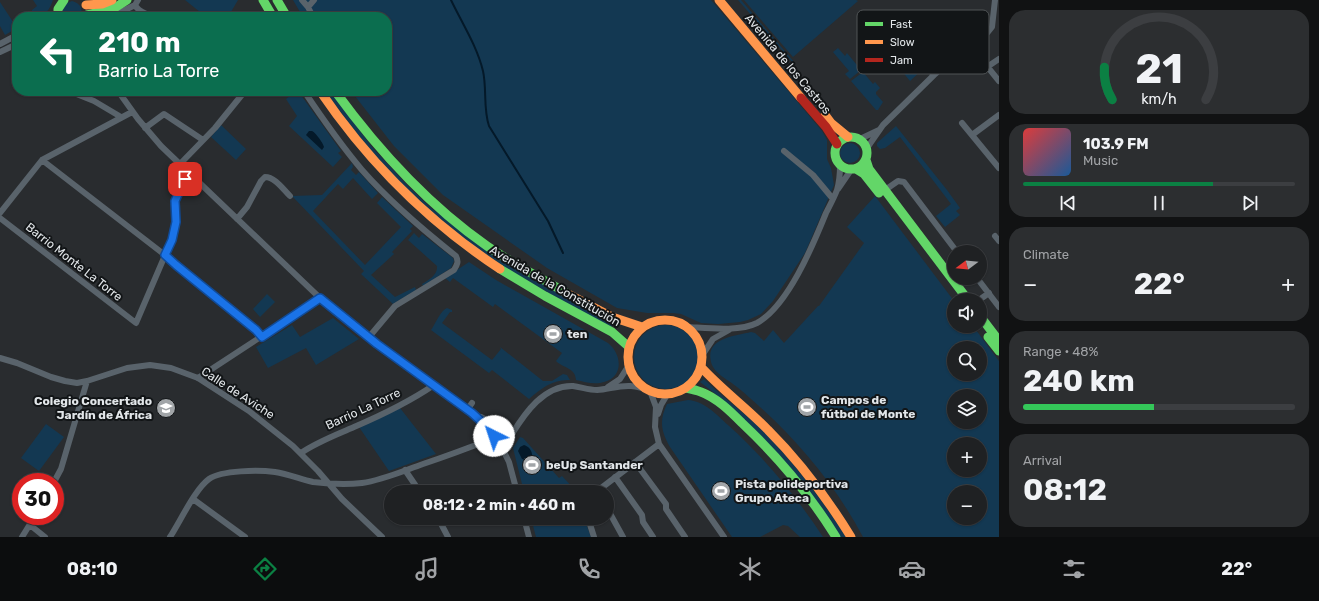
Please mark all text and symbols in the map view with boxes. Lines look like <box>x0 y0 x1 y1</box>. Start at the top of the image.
legend <box>857 10 989 74</box>
street label: Avenida de los Castros <box>742 11 834 117</box>
text: Fast <box>890 18 913 31</box>
text: 210 m <box>98 26 181 59</box>
icon: left <box>32 28 84 80</box>
text: Slow <box>890 36 915 49</box>
text: 21 <box>1135 44 1183 93</box>
text: Jam <box>890 54 913 67</box>
text: Barrio La Torre <box>98 60 219 82</box>
text: km/h <box>1141 91 1177 108</box>
text: 103.9 FM <box>1083 135 1149 153</box>
text: Music <box>1083 153 1118 168</box>
pin <box>168 162 202 196</box>
icon: arrive <box>174 168 196 190</box>
icon: previous <box>1057 192 1079 214</box>
icon: pause <box>1148 192 1170 214</box>
icon: next <box>1239 192 1261 214</box>
street label: Barrio Monte La Torre <box>23 220 125 304</box>
street label: Avenida de la Constitución <box>487 243 623 329</box>
north arrow <box>947 245 987 285</box>
map controls <box>947 245 987 525</box>
text: Climate <box>1023 247 1069 262</box>
text: 22° <box>1134 266 1185 302</box>
text: − <box>1023 271 1037 298</box>
text: + <box>1281 271 1295 298</box>
button: sound <box>947 293 987 333</box>
sports icon: ten <box>542 323 564 345</box>
place label: ten <box>567 327 588 341</box>
button: search <box>947 341 987 381</box>
text: Range · 48% <box>1023 344 1099 359</box>
text: 240 km <box>1023 363 1135 399</box>
street label: Calle de Aviche <box>199 364 277 422</box>
street label: Barrio La Torre <box>323 385 403 432</box>
button: layers <box>947 389 987 429</box>
place label: Campos de fútbol de Monte <box>821 393 915 421</box>
place label: Colegio Concertado Jardín de África <box>34 394 152 422</box>
sports icon: Campos de fútbol de Monte <box>796 396 818 418</box>
school or university icon: Colegio Concertado Jardín de África <box>155 397 177 419</box>
position arrow <box>473 415 515 457</box>
button: + <box>947 437 987 477</box>
text: Arrival <box>1023 453 1062 468</box>
sports icon: beUp Santander <box>521 454 543 476</box>
place label: beUp Santander <box>546 458 643 472</box>
text: 08:12 <box>1023 472 1107 508</box>
speed limit sign: 30 <box>12 473 64 525</box>
place label: Pista polideportiva Grupo Ateca <box>735 477 848 505</box>
sports icon: Pista polideportiva Grupo Ateca <box>710 480 732 502</box>
button: − <box>947 485 987 525</box>
text: 08:12 · 2 min · 460 m <box>423 496 575 514</box>
icon: directions <box>251 555 279 583</box>
icon: music <box>413 555 441 583</box>
icon: phone <box>575 555 603 583</box>
icon: climate <box>736 555 764 583</box>
icon: car <box>898 555 926 583</box>
icon: filters <box>1060 555 1088 583</box>
text: 08:10 <box>67 558 118 580</box>
text: 22° <box>1221 558 1252 580</box>

